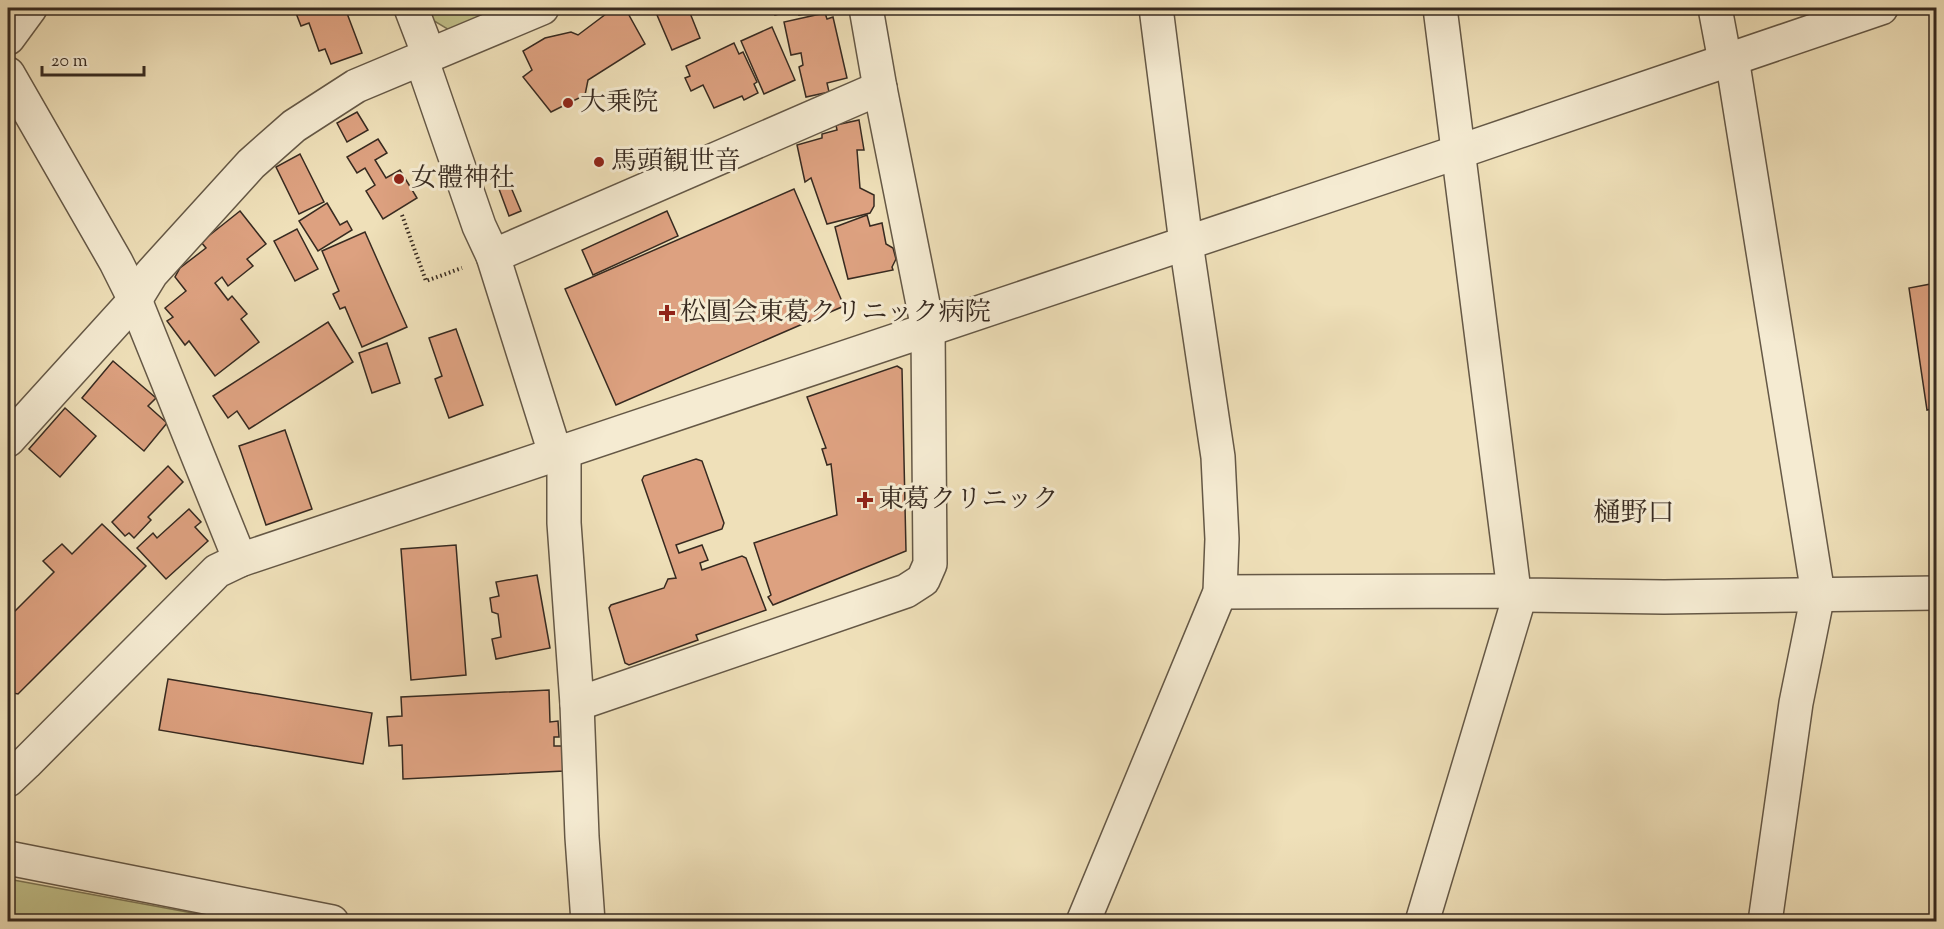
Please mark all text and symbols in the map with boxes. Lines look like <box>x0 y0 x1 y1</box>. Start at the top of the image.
scale bar <box>42 39 144 77</box>
text: 20 m <box>51 49 88 75</box>
place label: 大乗院 <box>580 85 658 122</box>
marker: 大乗院 <box>561 96 575 110</box>
place label: 馬頭観世音 <box>611 144 741 181</box>
marker: 馬頭観世音 <box>592 155 606 169</box>
place label: 女體神社 <box>411 161 515 198</box>
marker: 女體神社 <box>392 172 406 186</box>
place label: 松圓会東葛クリニック病院 <box>680 295 990 332</box>
marker: 松圓会東葛クリニック病院 <box>658 304 676 322</box>
place label: 東葛クリニック <box>878 482 1058 519</box>
marker: 東葛クリニック <box>856 491 874 509</box>
district label: 樋野口 <box>1594 495 1675 534</box>

